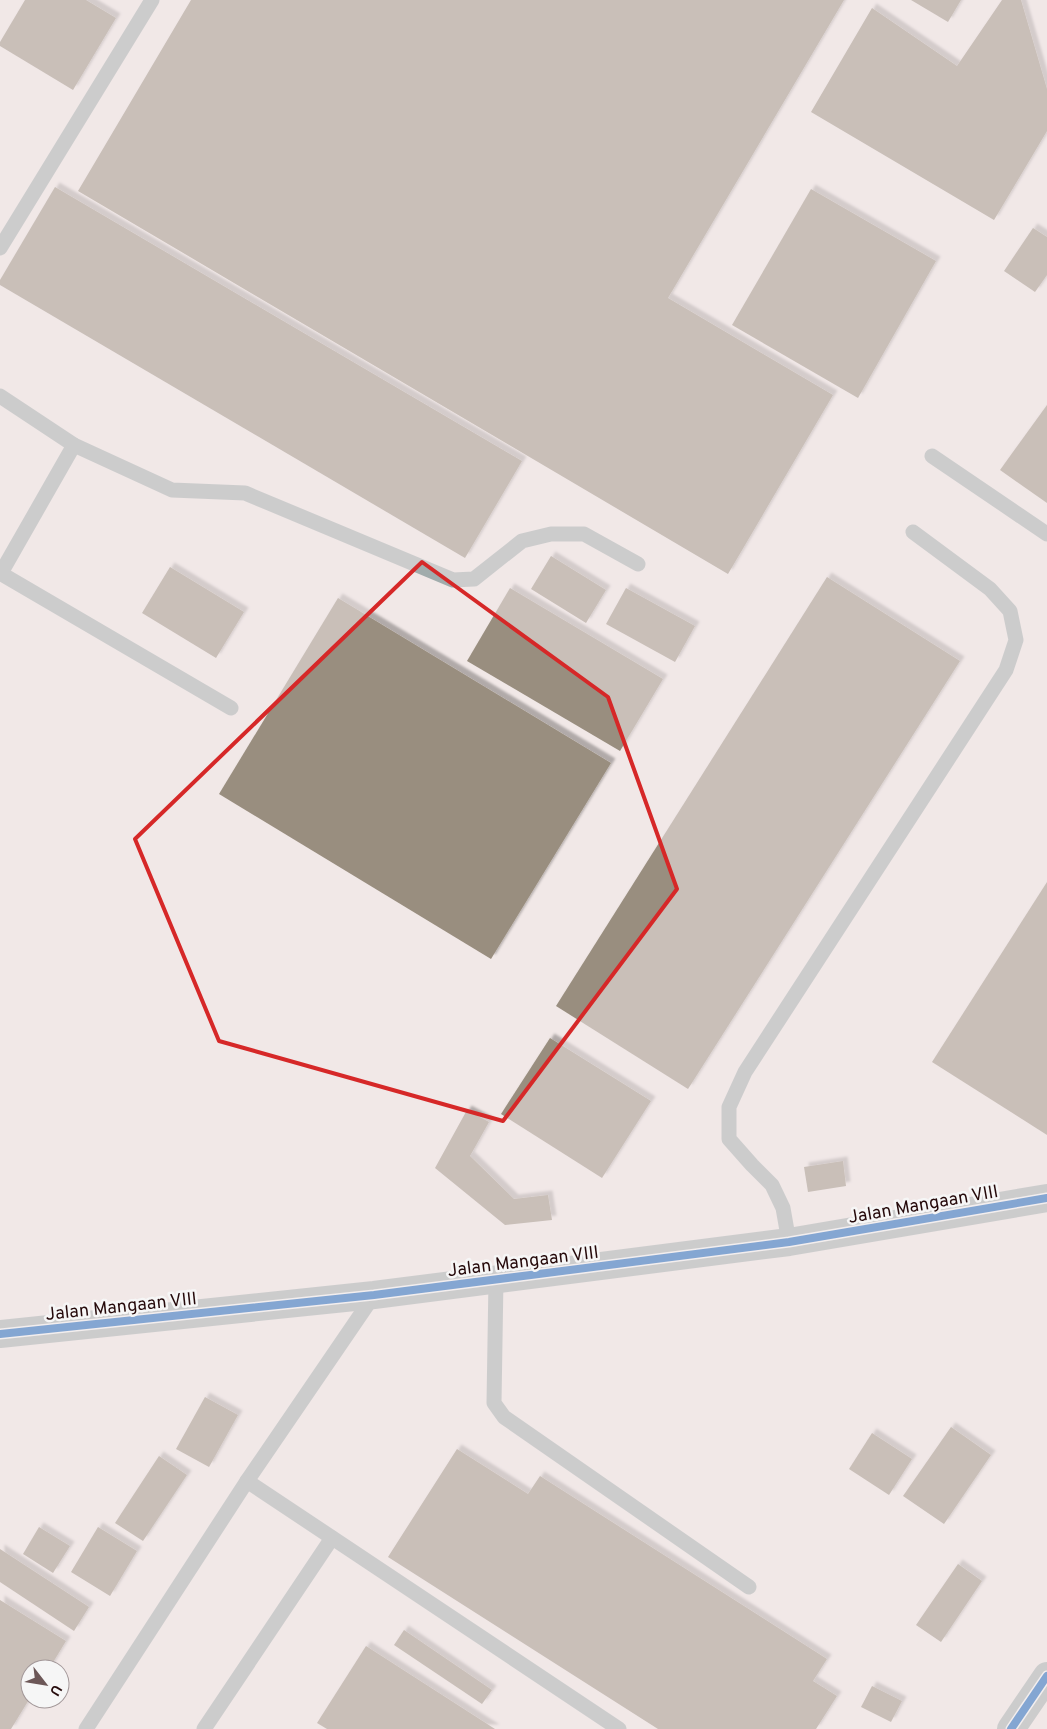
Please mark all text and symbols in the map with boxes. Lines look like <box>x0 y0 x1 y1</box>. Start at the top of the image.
street label: Jalan Mangaan VIII <box>846 1181 1000 1230</box>
street label: Jalan Mangaan VIII <box>446 1242 600 1283</box>
street label: Jalan Mangaan VIII <box>44 1288 198 1327</box>
north arrow <box>20 1659 70 1709</box>
text: U <box>45 1681 65 1699</box>

